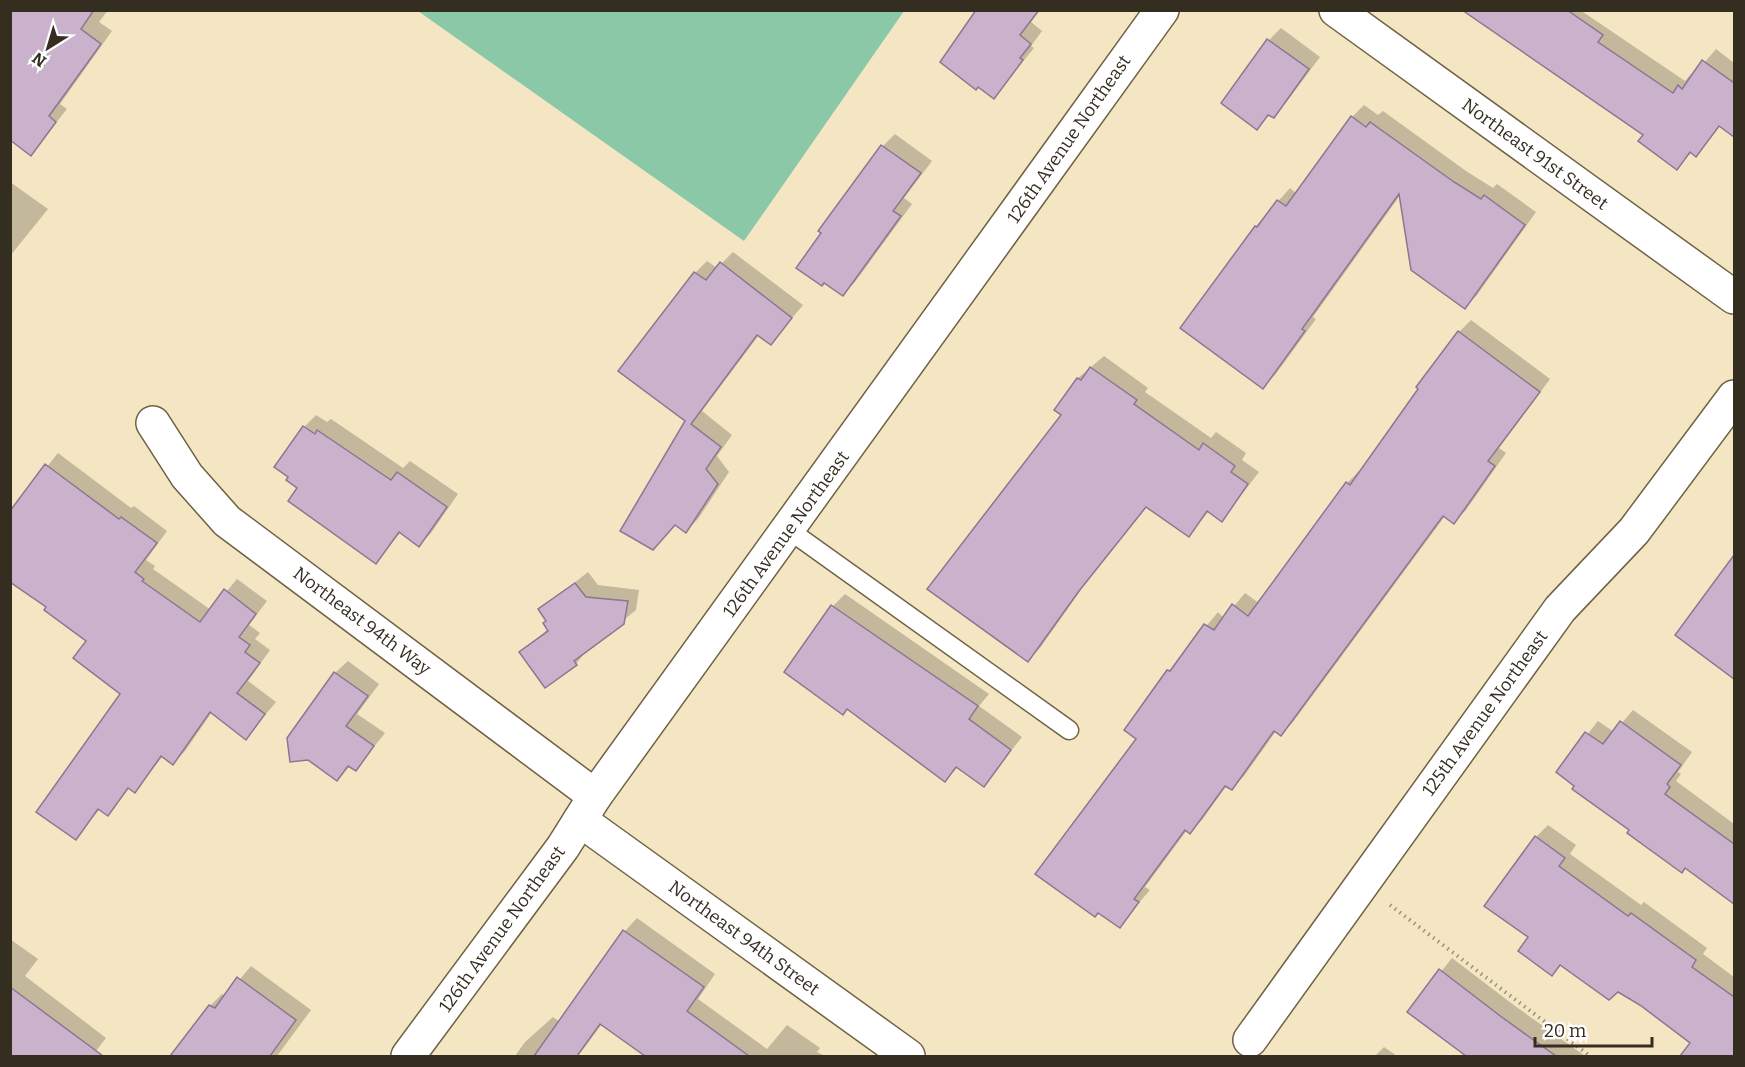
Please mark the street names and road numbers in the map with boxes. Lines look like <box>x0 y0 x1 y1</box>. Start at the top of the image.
street label: 126th Avenue Northeast <box>1003 50 1136 227</box>
street label: Northeast 91st Street <box>1457 93 1613 215</box>
street label: 126th Avenue Northeast <box>718 446 854 621</box>
street label: Northeast 94th Way <box>289 562 435 680</box>
street label: 125th Avenue Northeast <box>1418 626 1553 800</box>
street label: 126th Avenue Northeast <box>434 841 570 1016</box>
street label: Northeast 94th Street <box>664 876 824 1000</box>

